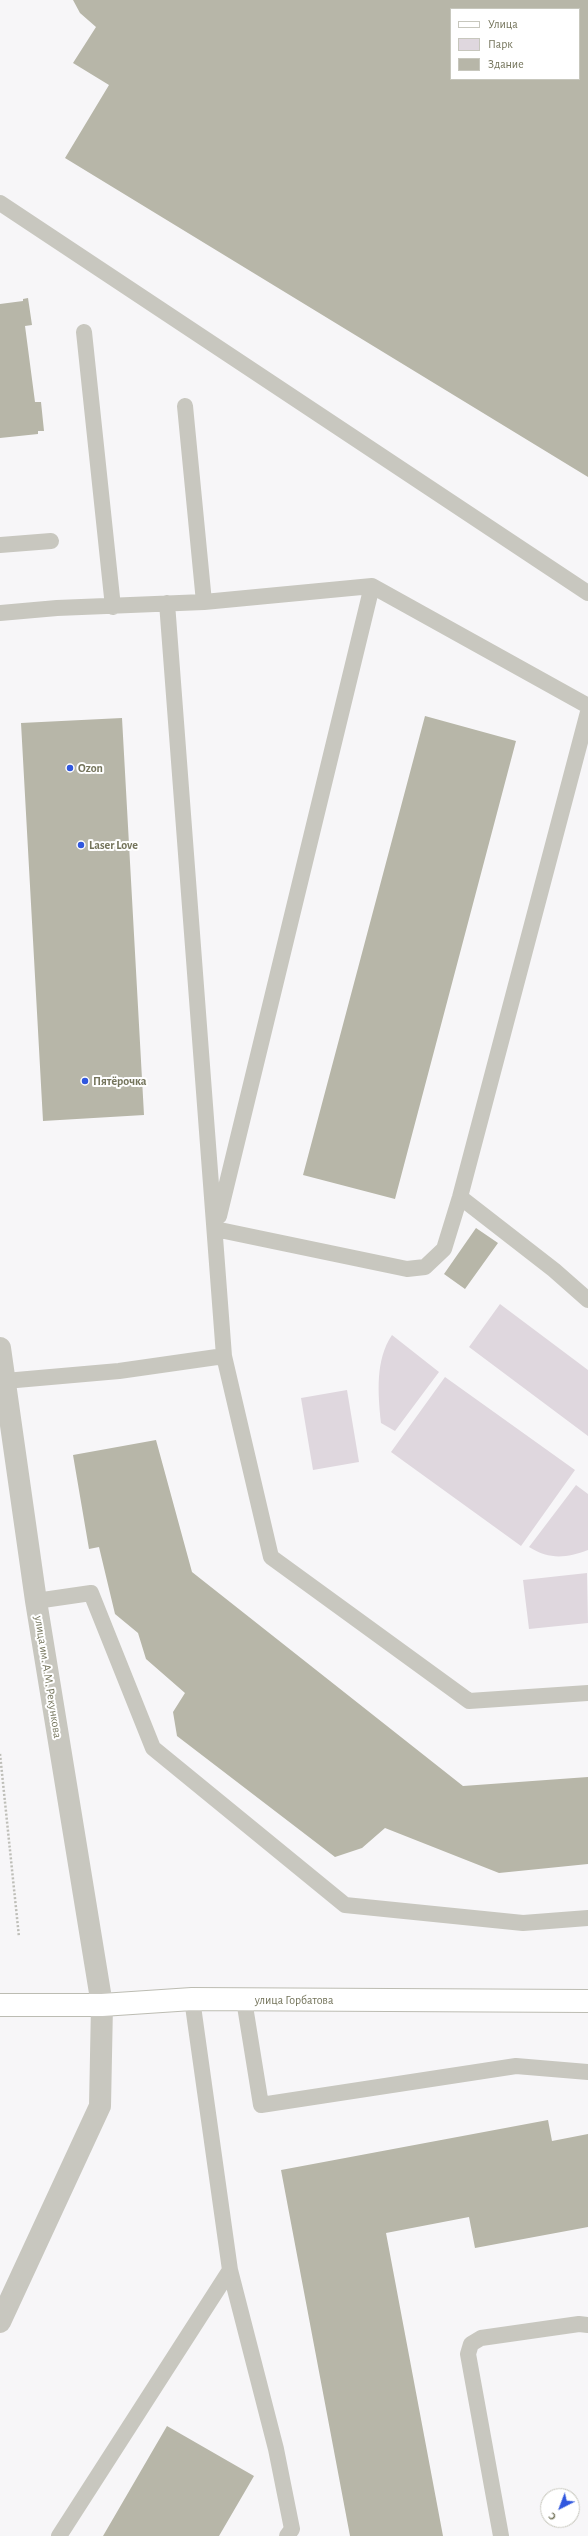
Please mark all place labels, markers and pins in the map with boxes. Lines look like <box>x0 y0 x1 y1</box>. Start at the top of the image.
place label: Ozon <box>78 761 103 775</box>
marker: Ozon <box>65 763 75 773</box>
place label: Laser Love <box>89 838 138 852</box>
marker: Laser Love <box>76 840 86 850</box>
place label: Пятёрочка <box>93 1074 146 1088</box>
marker: Пятёрочка <box>80 1076 90 1086</box>

